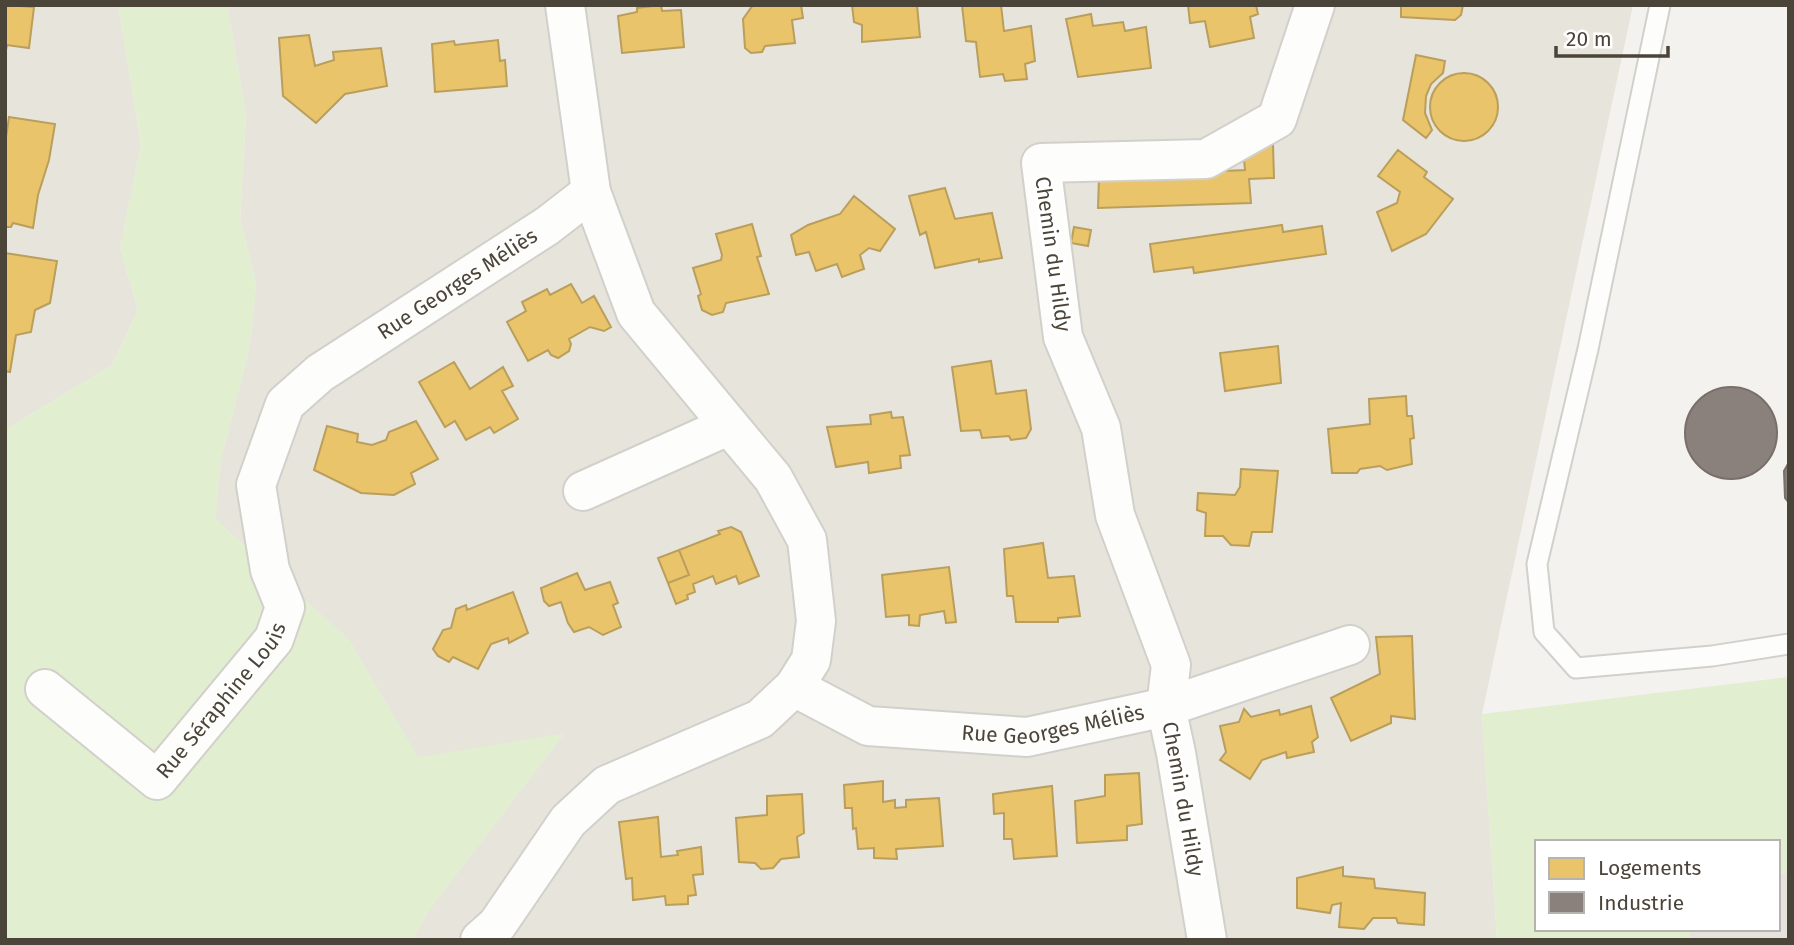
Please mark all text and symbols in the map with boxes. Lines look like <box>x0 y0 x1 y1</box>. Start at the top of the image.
scale bar <box>1556 14 1668 58</box>
text: 20 m <box>1566 26 1612 52</box>
street label: Chemin du Hildy <box>1029 175 1077 334</box>
street label: Rue Georges Méliès <box>373 223 542 345</box>
street label: Rue Séraphine Louis <box>151 619 292 784</box>
street label: Rue Georges Méliès <box>961 699 1147 750</box>
street label: Chemin du Hildy <box>1157 720 1210 879</box>
legend <box>1535 840 1780 931</box>
text: Logements <box>1598 855 1702 881</box>
text: Industrie <box>1598 890 1684 916</box>

